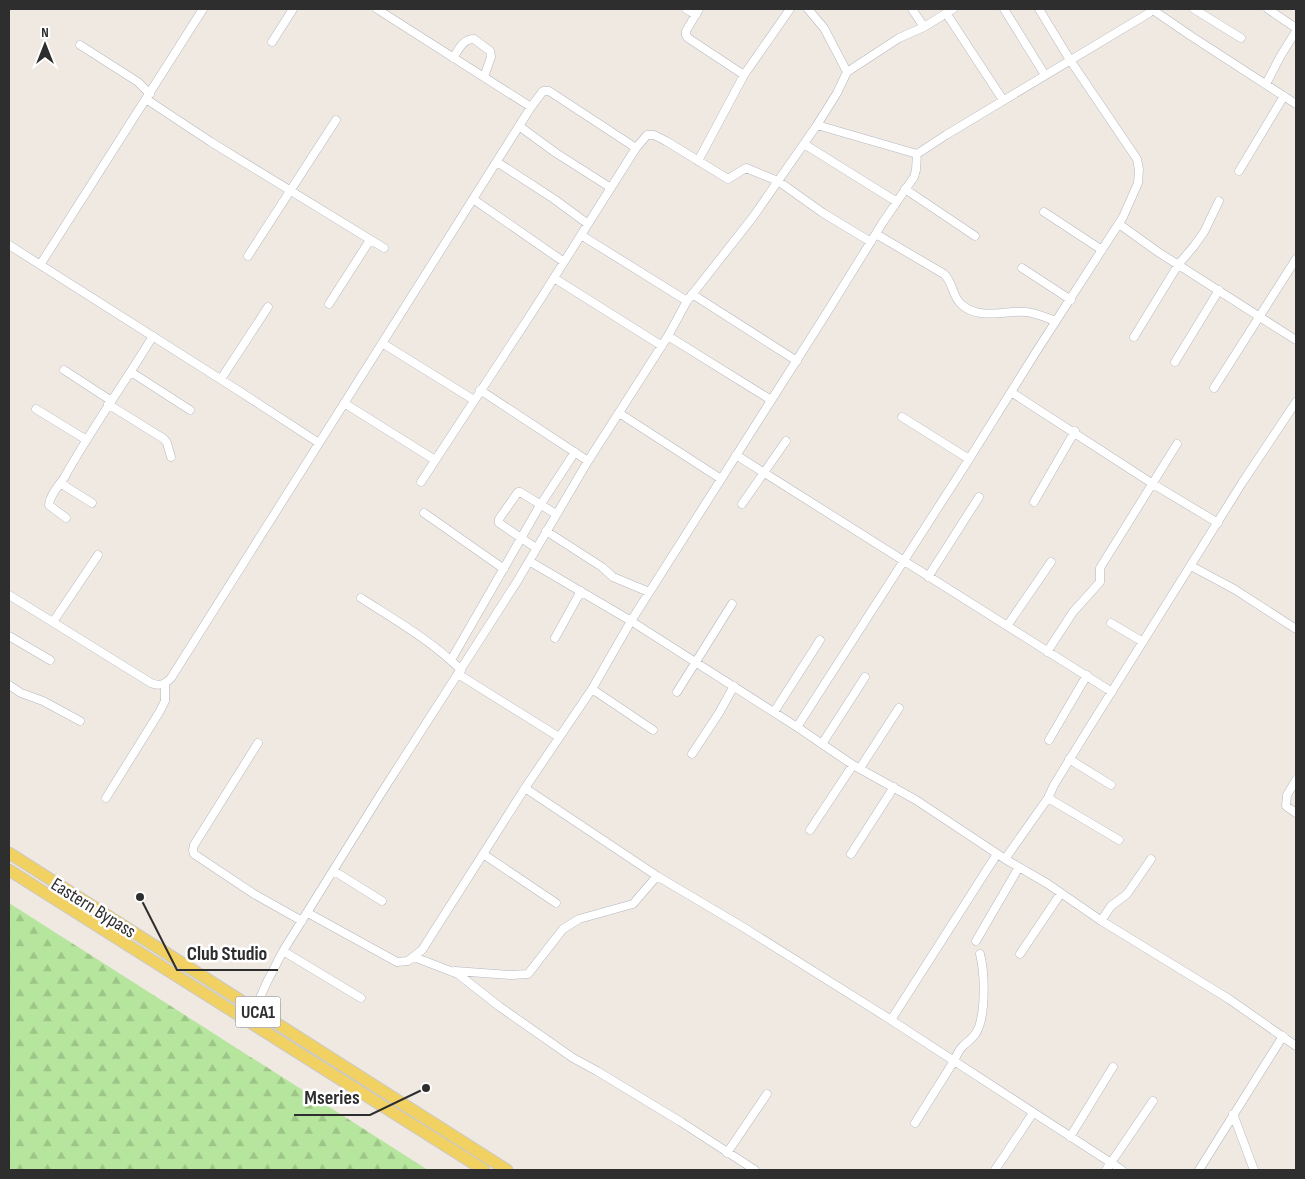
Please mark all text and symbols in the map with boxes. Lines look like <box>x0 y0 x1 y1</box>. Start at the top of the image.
north arrow <box>20 20 70 70</box>
text: N <box>41 24 49 41</box>
street label: Eastern Bypass <box>46 873 140 943</box>
callout: Club Studio <box>177 935 278 970</box>
text: Club Studio <box>187 942 267 966</box>
road number: UCA1 <box>236 996 280 1028</box>
callout: Mseries <box>294 1080 370 1115</box>
text: Mseries <box>304 1086 360 1110</box>

